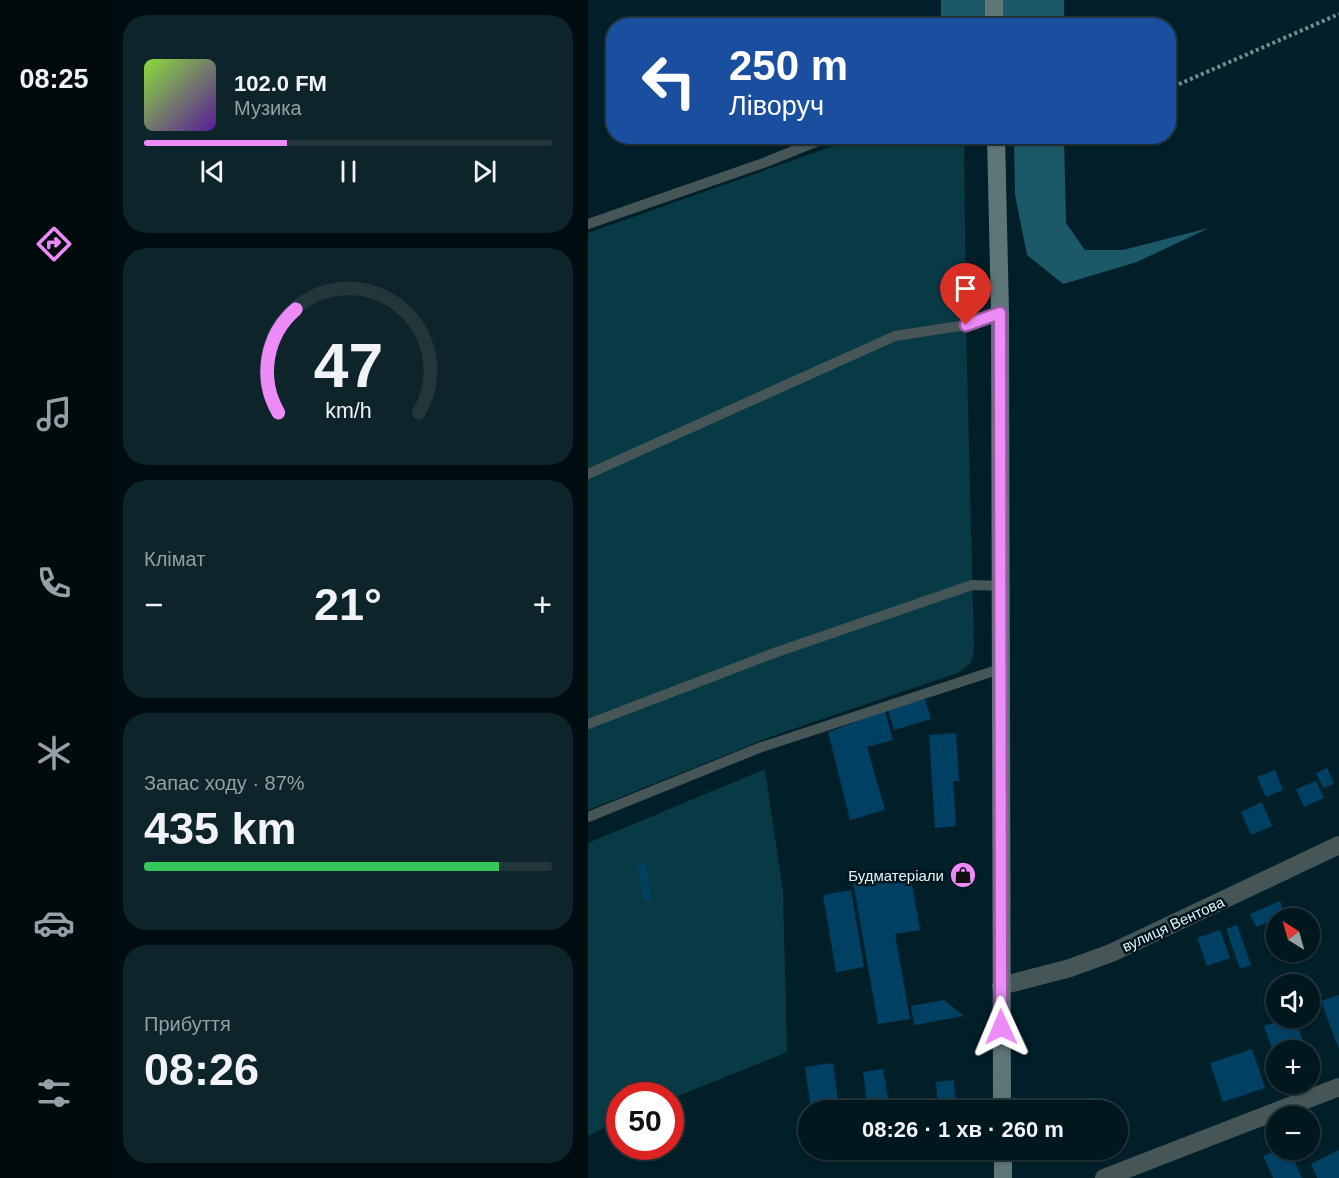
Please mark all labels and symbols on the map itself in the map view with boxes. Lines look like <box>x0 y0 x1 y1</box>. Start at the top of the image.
pin <box>940 263 991 325</box>
shop icon: Будматеріали <box>948 860 978 890</box>
place label: Будматеріали <box>848 867 944 884</box>
street label: вулиця Вентова <box>1119 893 1227 955</box>
north arrow <box>1266 908 1320 962</box>
position arrow <box>969 995 1033 1059</box>
speed limit sign: 50 <box>606 1082 684 1160</box>

